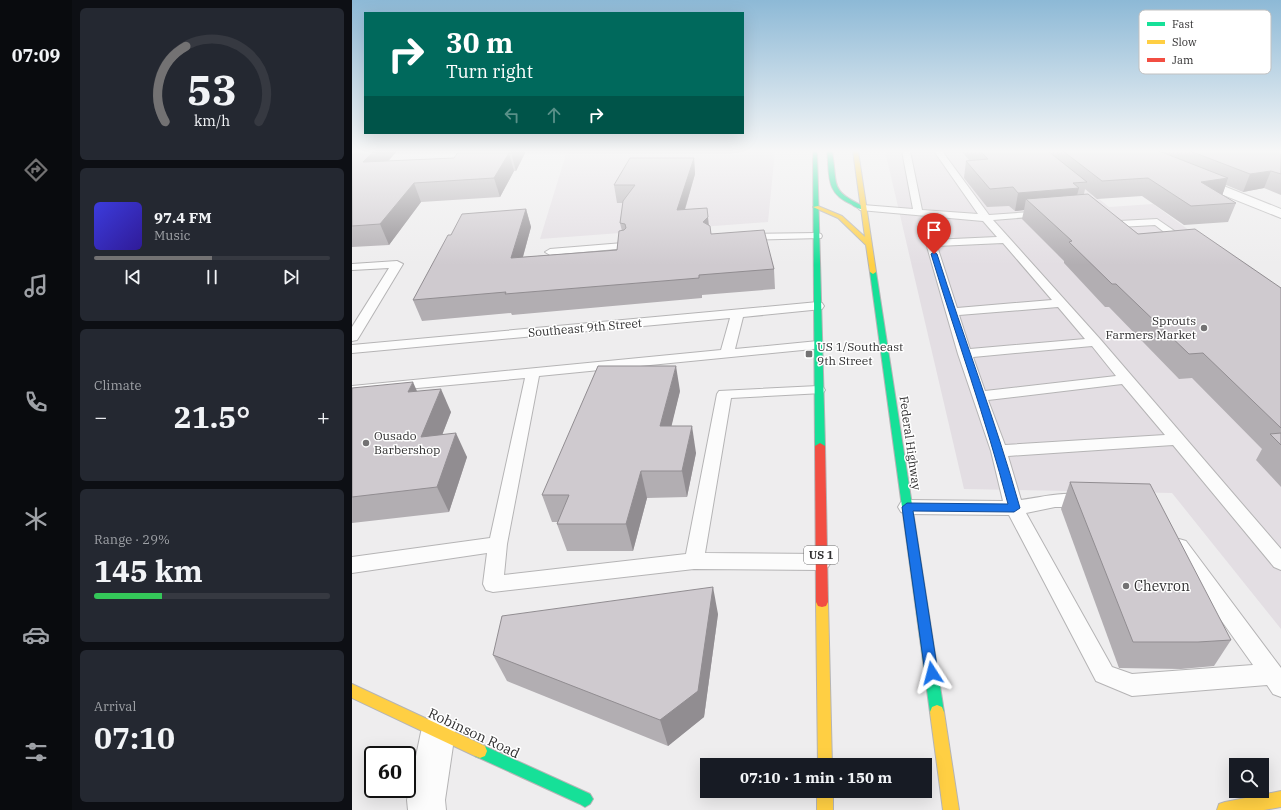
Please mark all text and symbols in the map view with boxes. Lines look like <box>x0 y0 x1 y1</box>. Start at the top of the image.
legend <box>1139 10 1271 74</box>
text: Fast <box>1172 17 1194 31</box>
text: 30 m <box>446 24 513 61</box>
icon: right <box>380 28 432 80</box>
text: Slow <box>1172 35 1197 49</box>
text: 07:09 <box>12 44 60 67</box>
text: Jam <box>1172 53 1194 67</box>
text: Turn right <box>446 60 533 83</box>
text: 53 <box>187 62 237 116</box>
icon: left <box>501 104 523 126</box>
icon: ahead <box>543 104 565 126</box>
icon: right <box>585 104 607 126</box>
text: km/h <box>194 111 230 130</box>
icon: directions <box>22 156 50 184</box>
text: 97.4 FM <box>154 208 212 227</box>
pin <box>917 213 951 254</box>
icon: arrive <box>923 219 945 241</box>
text: Music <box>154 227 191 244</box>
icon: previous <box>122 266 144 288</box>
icon: pause <box>201 266 223 288</box>
icon: next <box>280 266 302 288</box>
icon: music <box>22 272 50 300</box>
place label: Sprouts Farmers Market <box>1105 313 1196 342</box>
street label: Southeast 9th Street <box>527 315 643 340</box>
marker: Sprouts Farmers Market <box>1199 323 1209 333</box>
place label: US 1/Southeast 9th Street <box>817 339 903 368</box>
marker: US 1/Southeast 9th Street <box>804 349 814 359</box>
text: Climate <box>94 377 141 394</box>
icon: phone <box>22 388 50 416</box>
street label: Federal Highway <box>896 395 925 491</box>
text: 21.5° <box>174 397 250 436</box>
text: − <box>94 402 107 431</box>
text: + <box>317 402 330 431</box>
place label: Ousado Barbershop <box>374 428 440 457</box>
marker: Ousado Barbershop <box>361 438 371 448</box>
icon: climate <box>22 505 50 533</box>
text: Range · 29% <box>94 531 170 548</box>
road number: US 1 <box>804 546 838 564</box>
text: 145 km <box>94 551 203 590</box>
place label: Chevron <box>1134 577 1190 595</box>
marker: Chevron <box>1121 581 1131 591</box>
icon: car <box>22 621 50 649</box>
position arrow <box>911 652 953 694</box>
text: Arrival <box>94 698 136 715</box>
street label: Robinson Road <box>425 704 523 762</box>
text: 07:10 <box>94 718 175 757</box>
icon: filters <box>22 738 50 766</box>
speed limit sign: 60 <box>364 746 416 798</box>
map controls <box>1229 758 1269 798</box>
button: search <box>1229 758 1269 798</box>
text: 07:10 · 1 min · 150 m <box>740 768 892 787</box>

